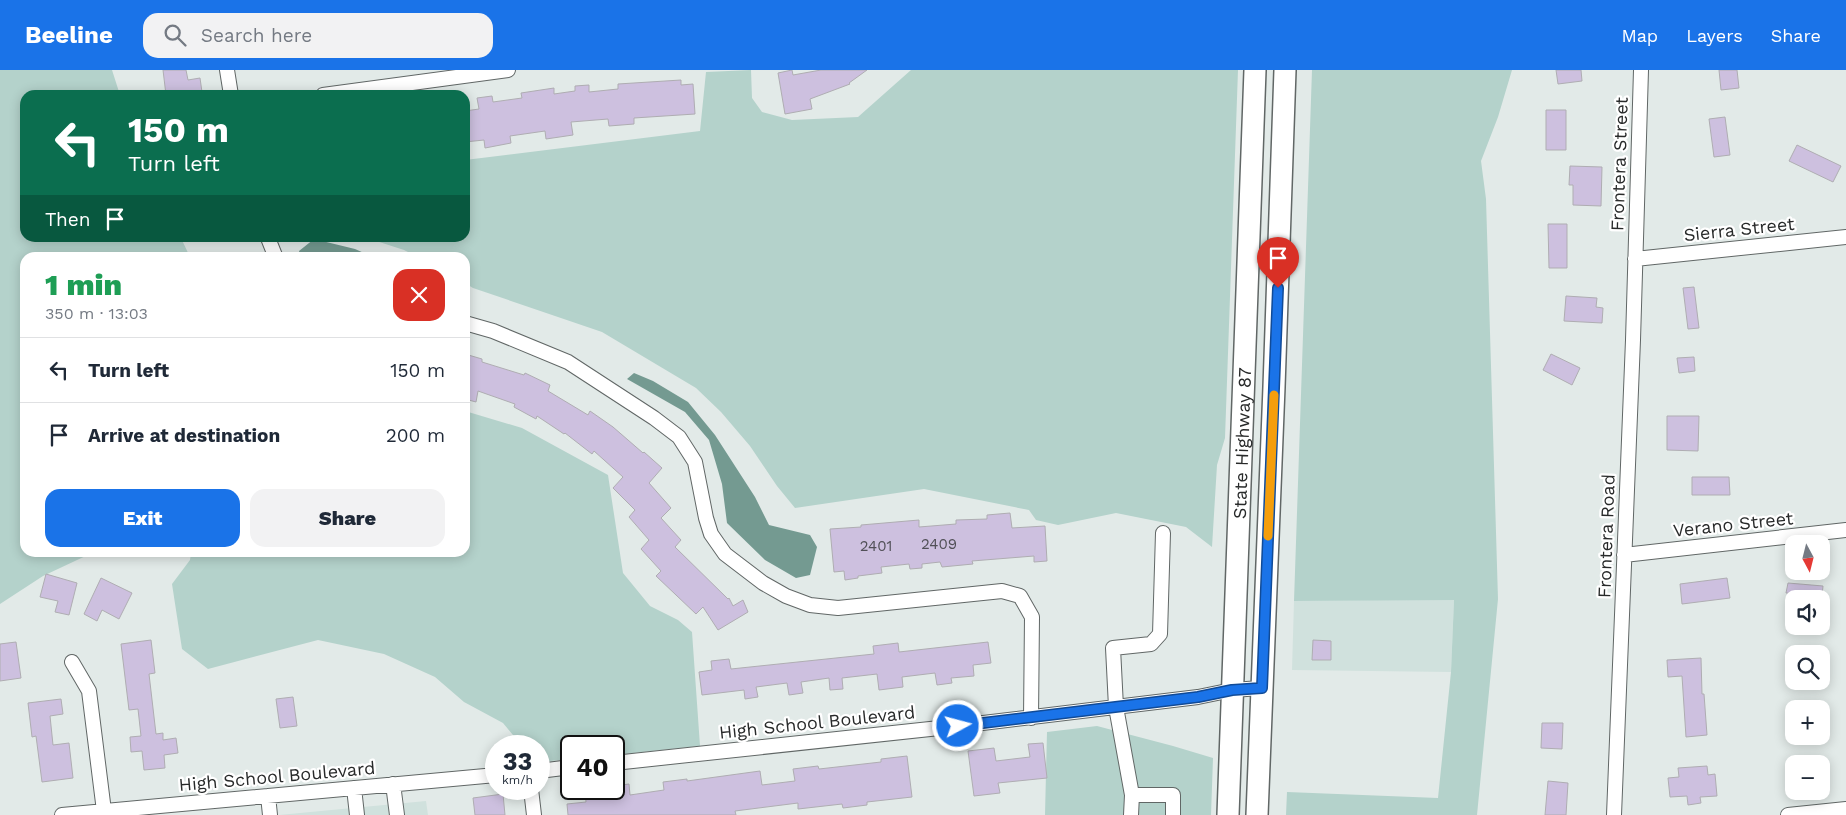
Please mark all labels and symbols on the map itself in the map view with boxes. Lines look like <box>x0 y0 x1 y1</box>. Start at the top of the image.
street label: Frontera Street <box>1606 96 1632 231</box>
street label: Sierra Street <box>1683 213 1796 245</box>
pin <box>1257 237 1299 288</box>
street label: State Highway 87 <box>1228 367 1255 519</box>
street label: Frontera Road <box>1593 474 1619 598</box>
street label: Verano Street <box>1672 507 1795 541</box>
house number: 2409 <box>921 535 957 553</box>
north arrow <box>1785 535 1830 580</box>
house number: 2401 <box>860 537 892 555</box>
position arrow <box>931 699 983 751</box>
street label: High School Boulevard <box>718 701 916 743</box>
speed limit sign: 40 <box>560 735 625 800</box>
street label: High School Boulevard <box>178 757 376 795</box>

